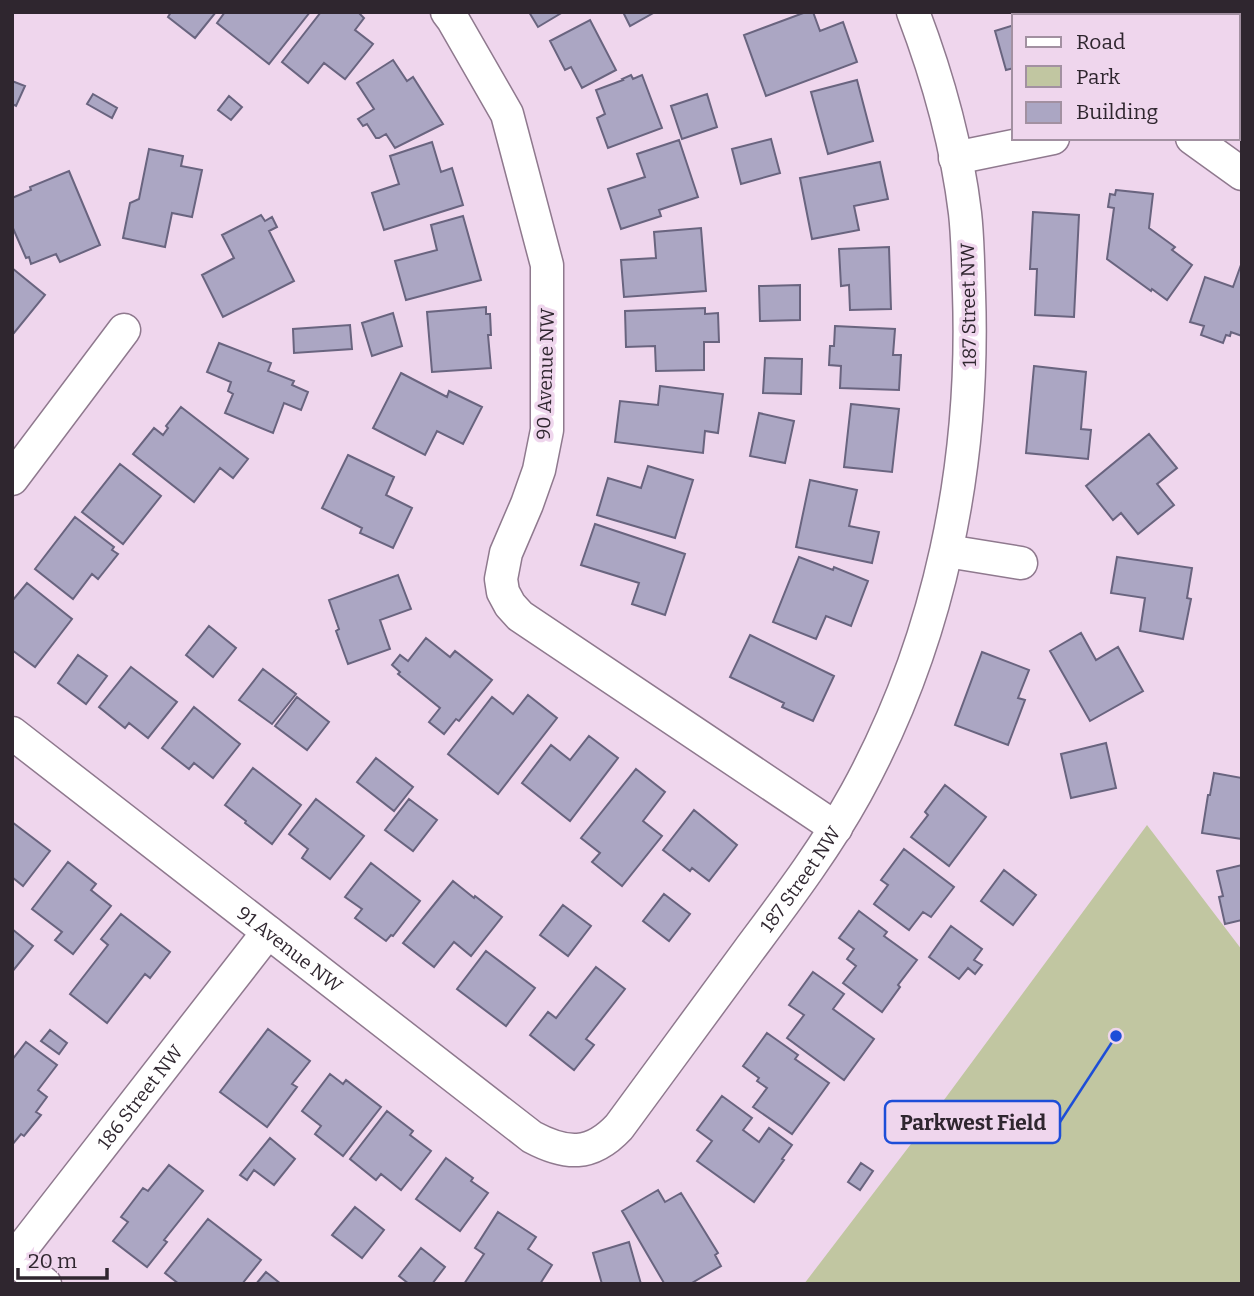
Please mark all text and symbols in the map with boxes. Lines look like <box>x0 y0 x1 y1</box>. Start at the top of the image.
legend <box>1012 14 1240 140</box>
text: Road <box>1076 29 1125 55</box>
text: Park <box>1076 64 1120 90</box>
text: Building <box>1076 99 1159 125</box>
street label: 187 Street NW <box>956 242 981 367</box>
street label: 90 Avenue NW <box>532 307 559 440</box>
street label: 187 Street NW <box>755 822 846 937</box>
street label: 91 Avenue NW <box>232 901 347 998</box>
street label: 186 Street NW <box>92 1040 188 1154</box>
callout: Parkwest Field <box>885 1101 1060 1143</box>
text: Parkwest Field <box>900 1110 1046 1136</box>
scale bar <box>18 1236 107 1280</box>
text: 20 m <box>28 1248 77 1274</box>

